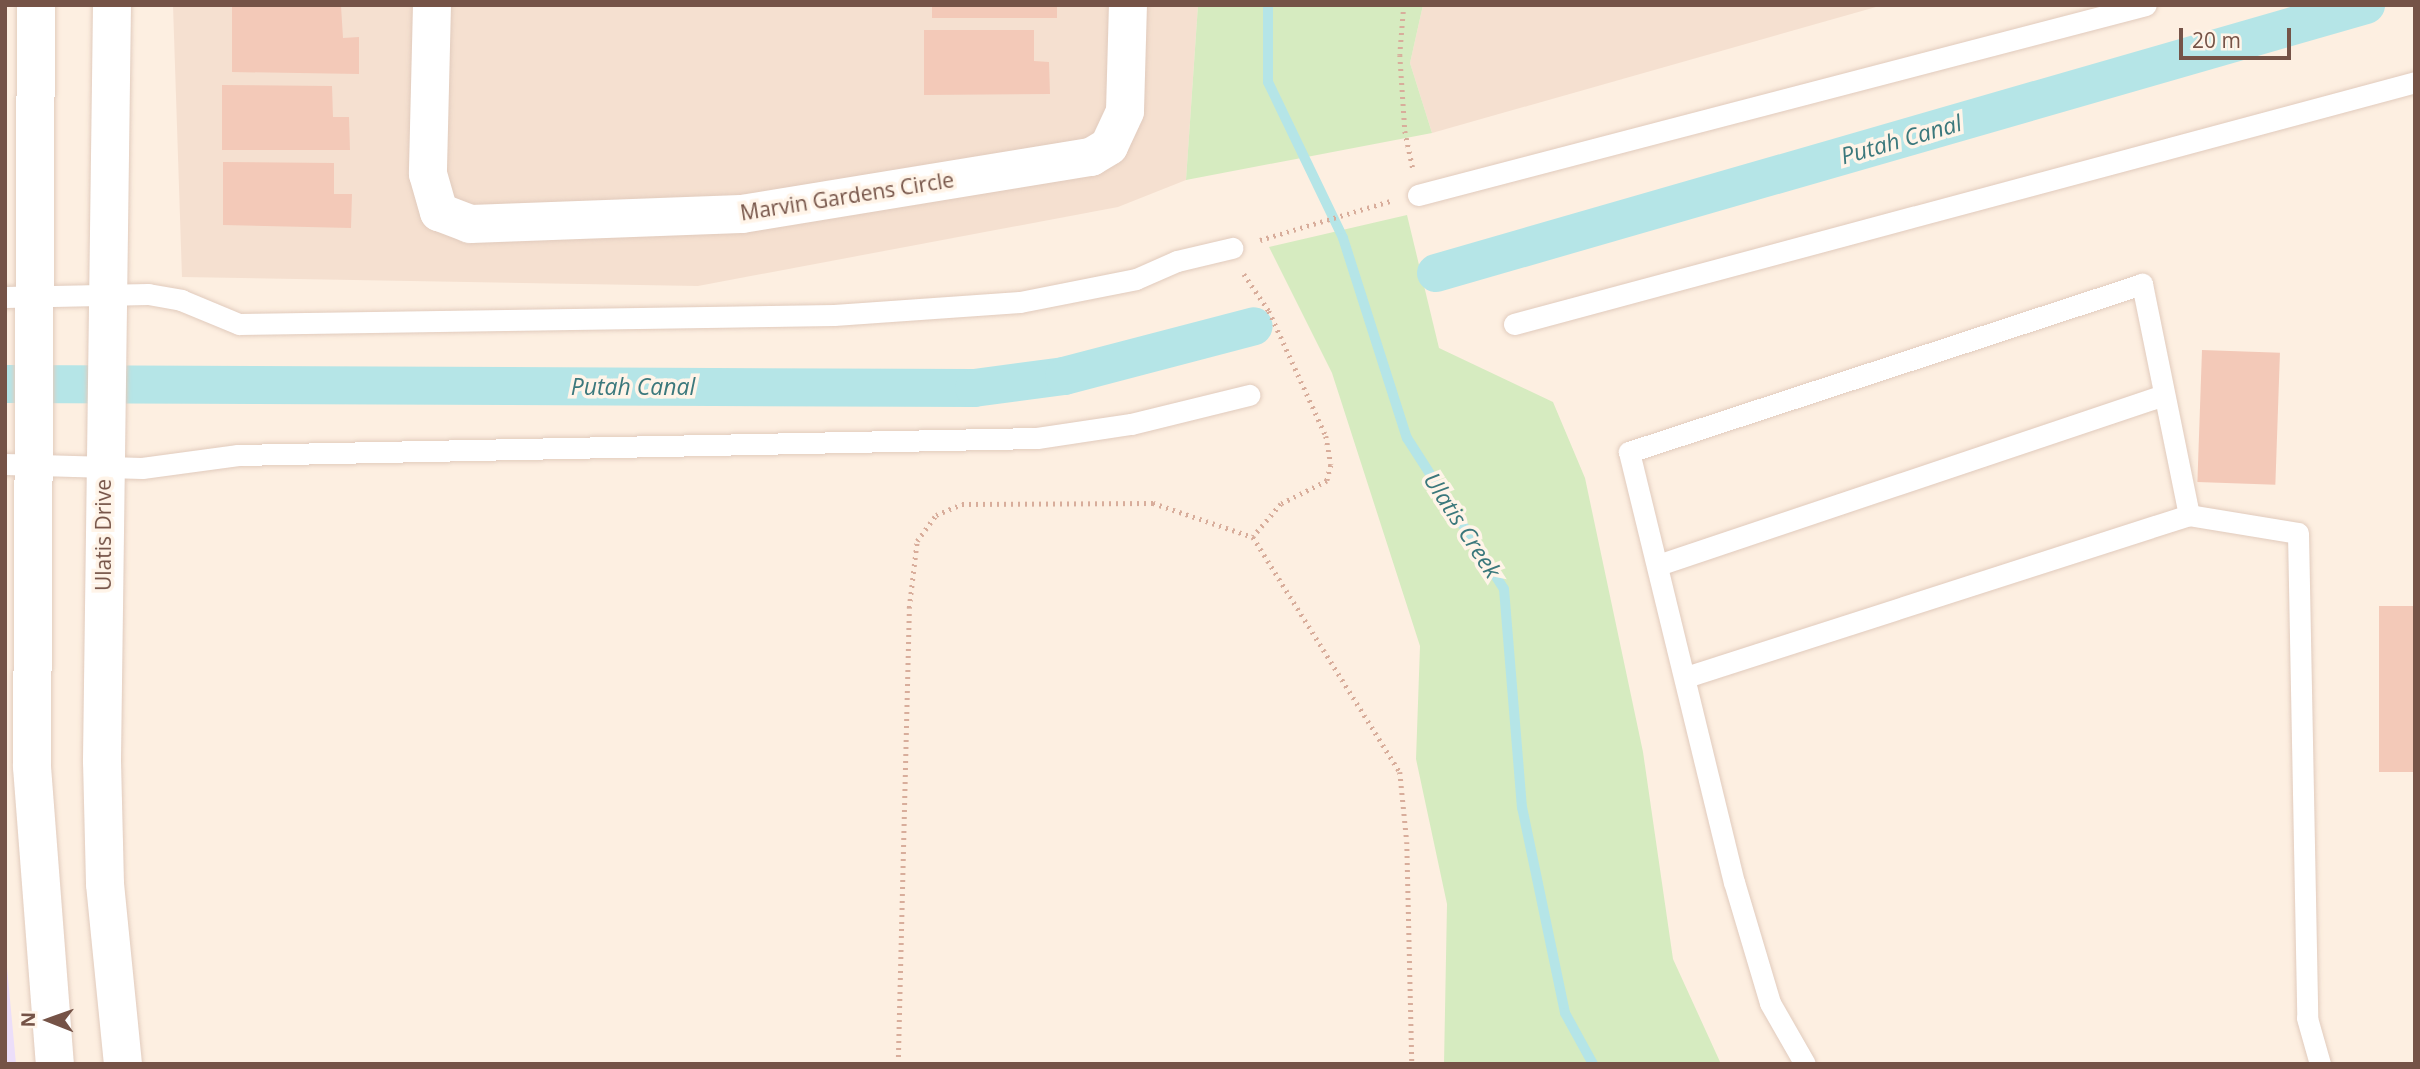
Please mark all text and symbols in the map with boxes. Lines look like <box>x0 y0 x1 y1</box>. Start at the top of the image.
scale bar <box>2182 14 2294 58</box>
text: 20 m <box>2192 26 2241 54</box>
water label: Putah Canal <box>1837 109 1965 169</box>
street label: Marvin Gardens Circle <box>738 167 956 225</box>
water label: Putah Canal <box>571 372 695 400</box>
water label: Ulatis Creek <box>1419 467 1507 583</box>
street label: Ulatis Drive <box>90 479 116 591</box>
north arrow <box>14 985 84 1055</box>
text: N <box>15 1012 41 1028</box>

